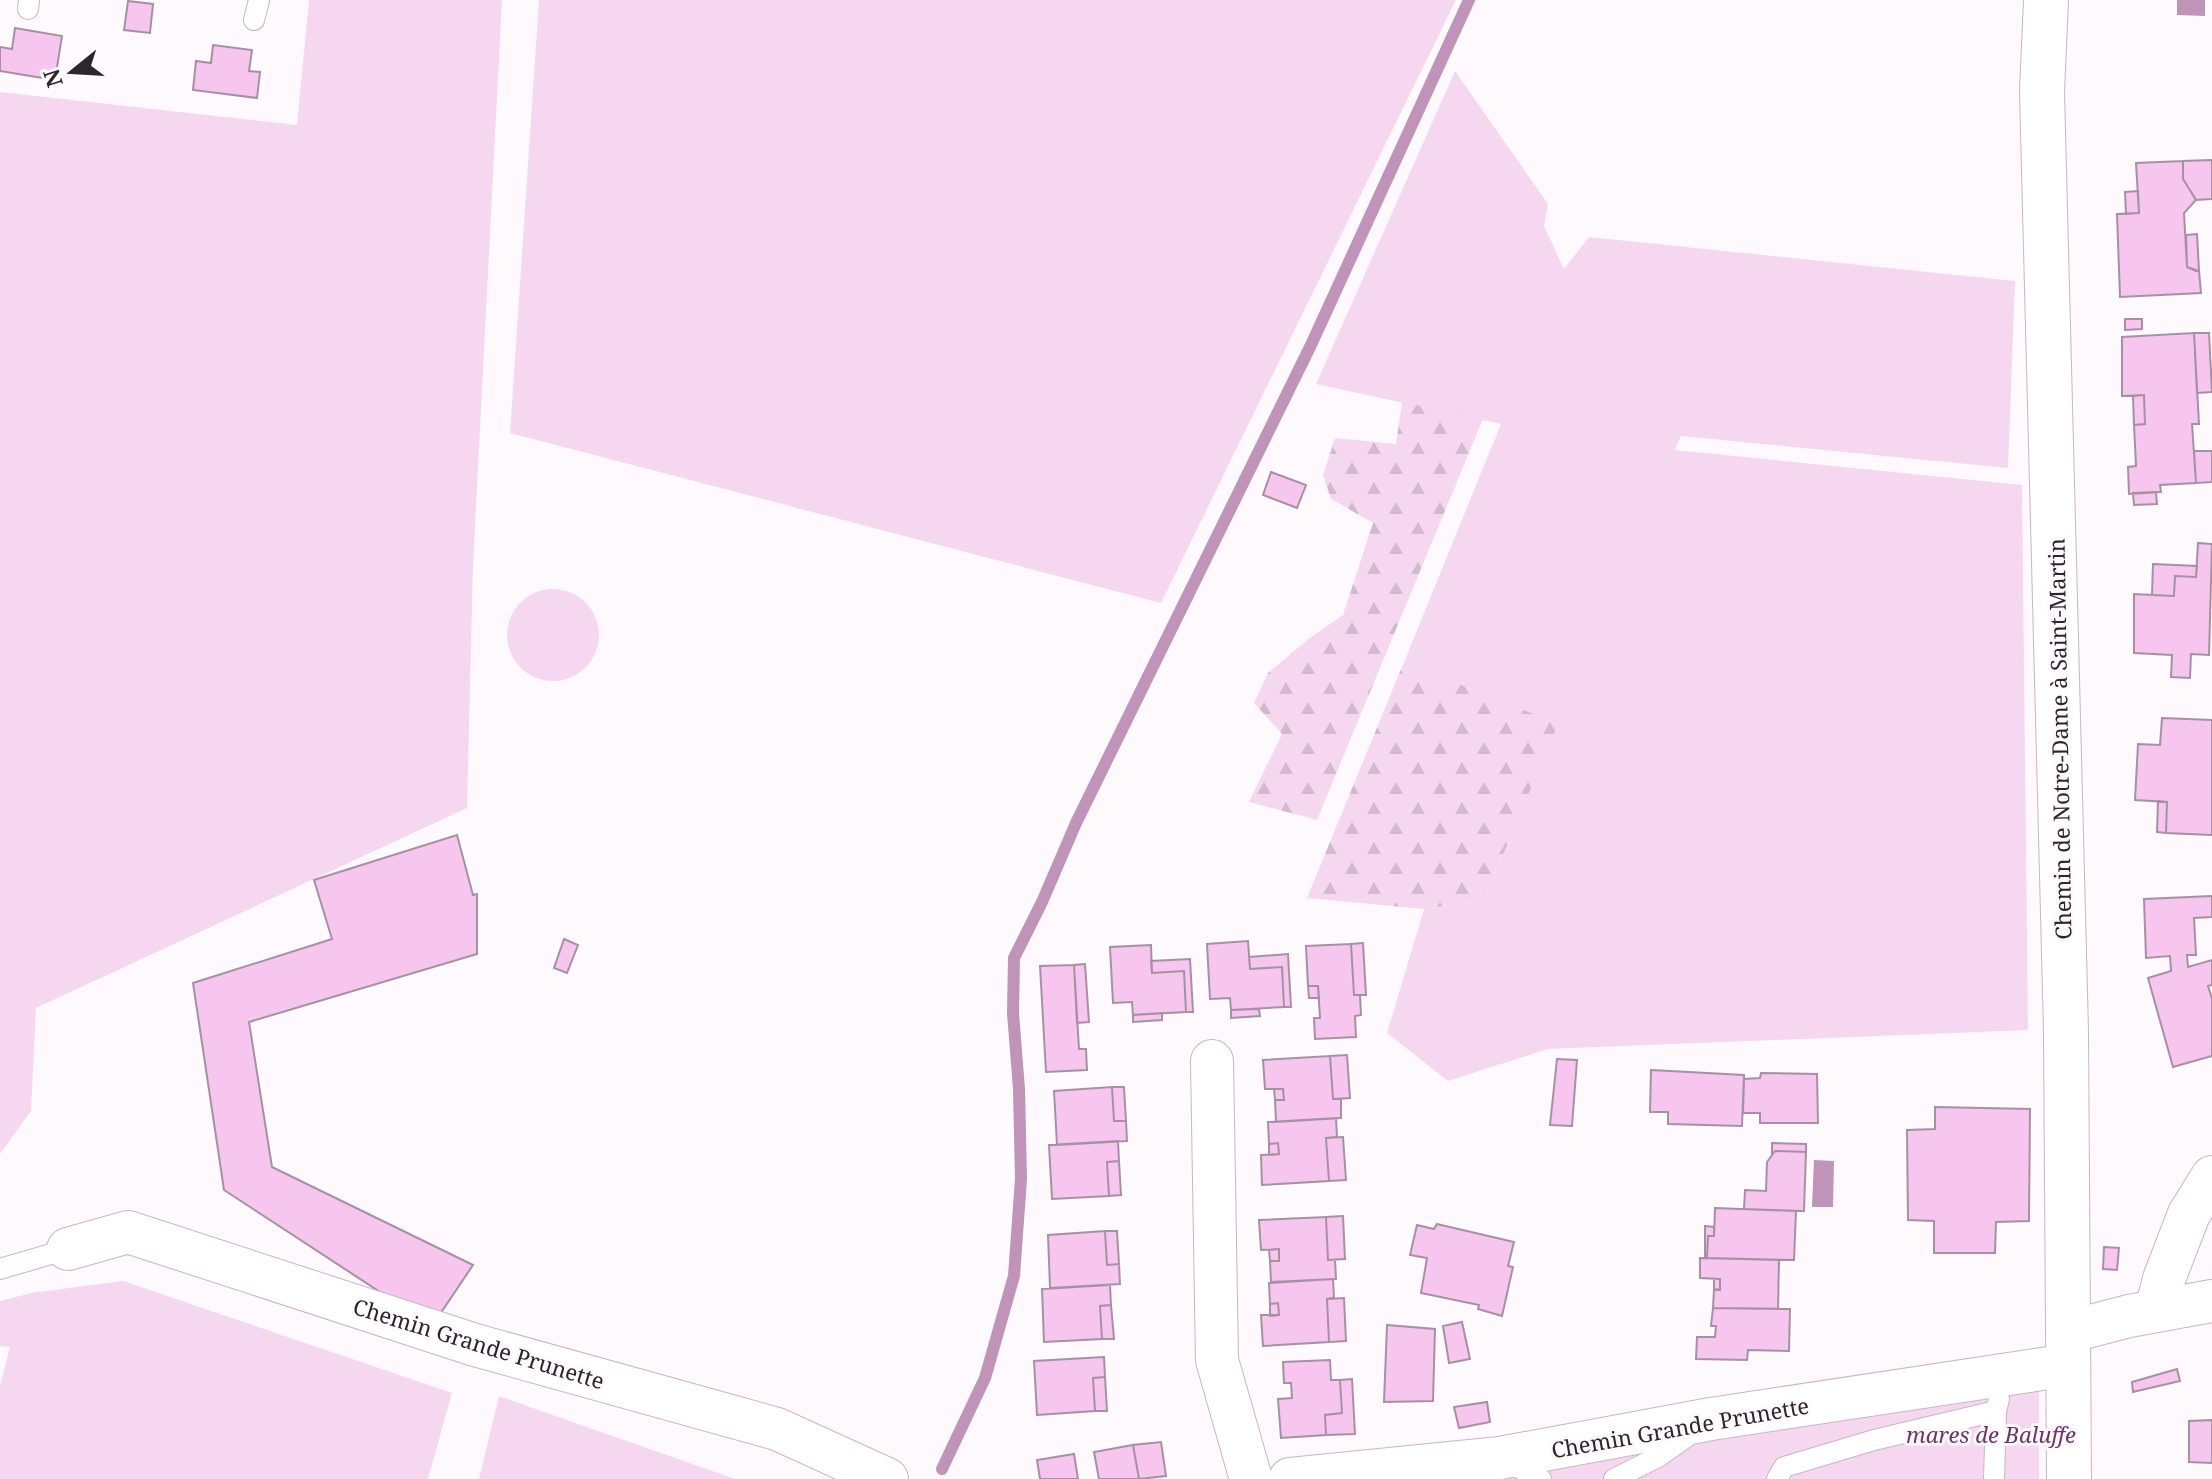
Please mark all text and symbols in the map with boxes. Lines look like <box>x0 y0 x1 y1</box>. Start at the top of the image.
north arrow <box>32 32 112 112</box>
text: N <box>35 66 69 91</box>
street label: Chemin de Notre-Dame à Saint-Martin <box>2040 538 2078 940</box>
street label: Chemin Grande Prunette <box>350 1290 608 1396</box>
street label: Chemin Grande Prunette <box>1549 1390 1811 1464</box>
park label: mares de Baluffe <box>1906 1419 2076 1449</box>

